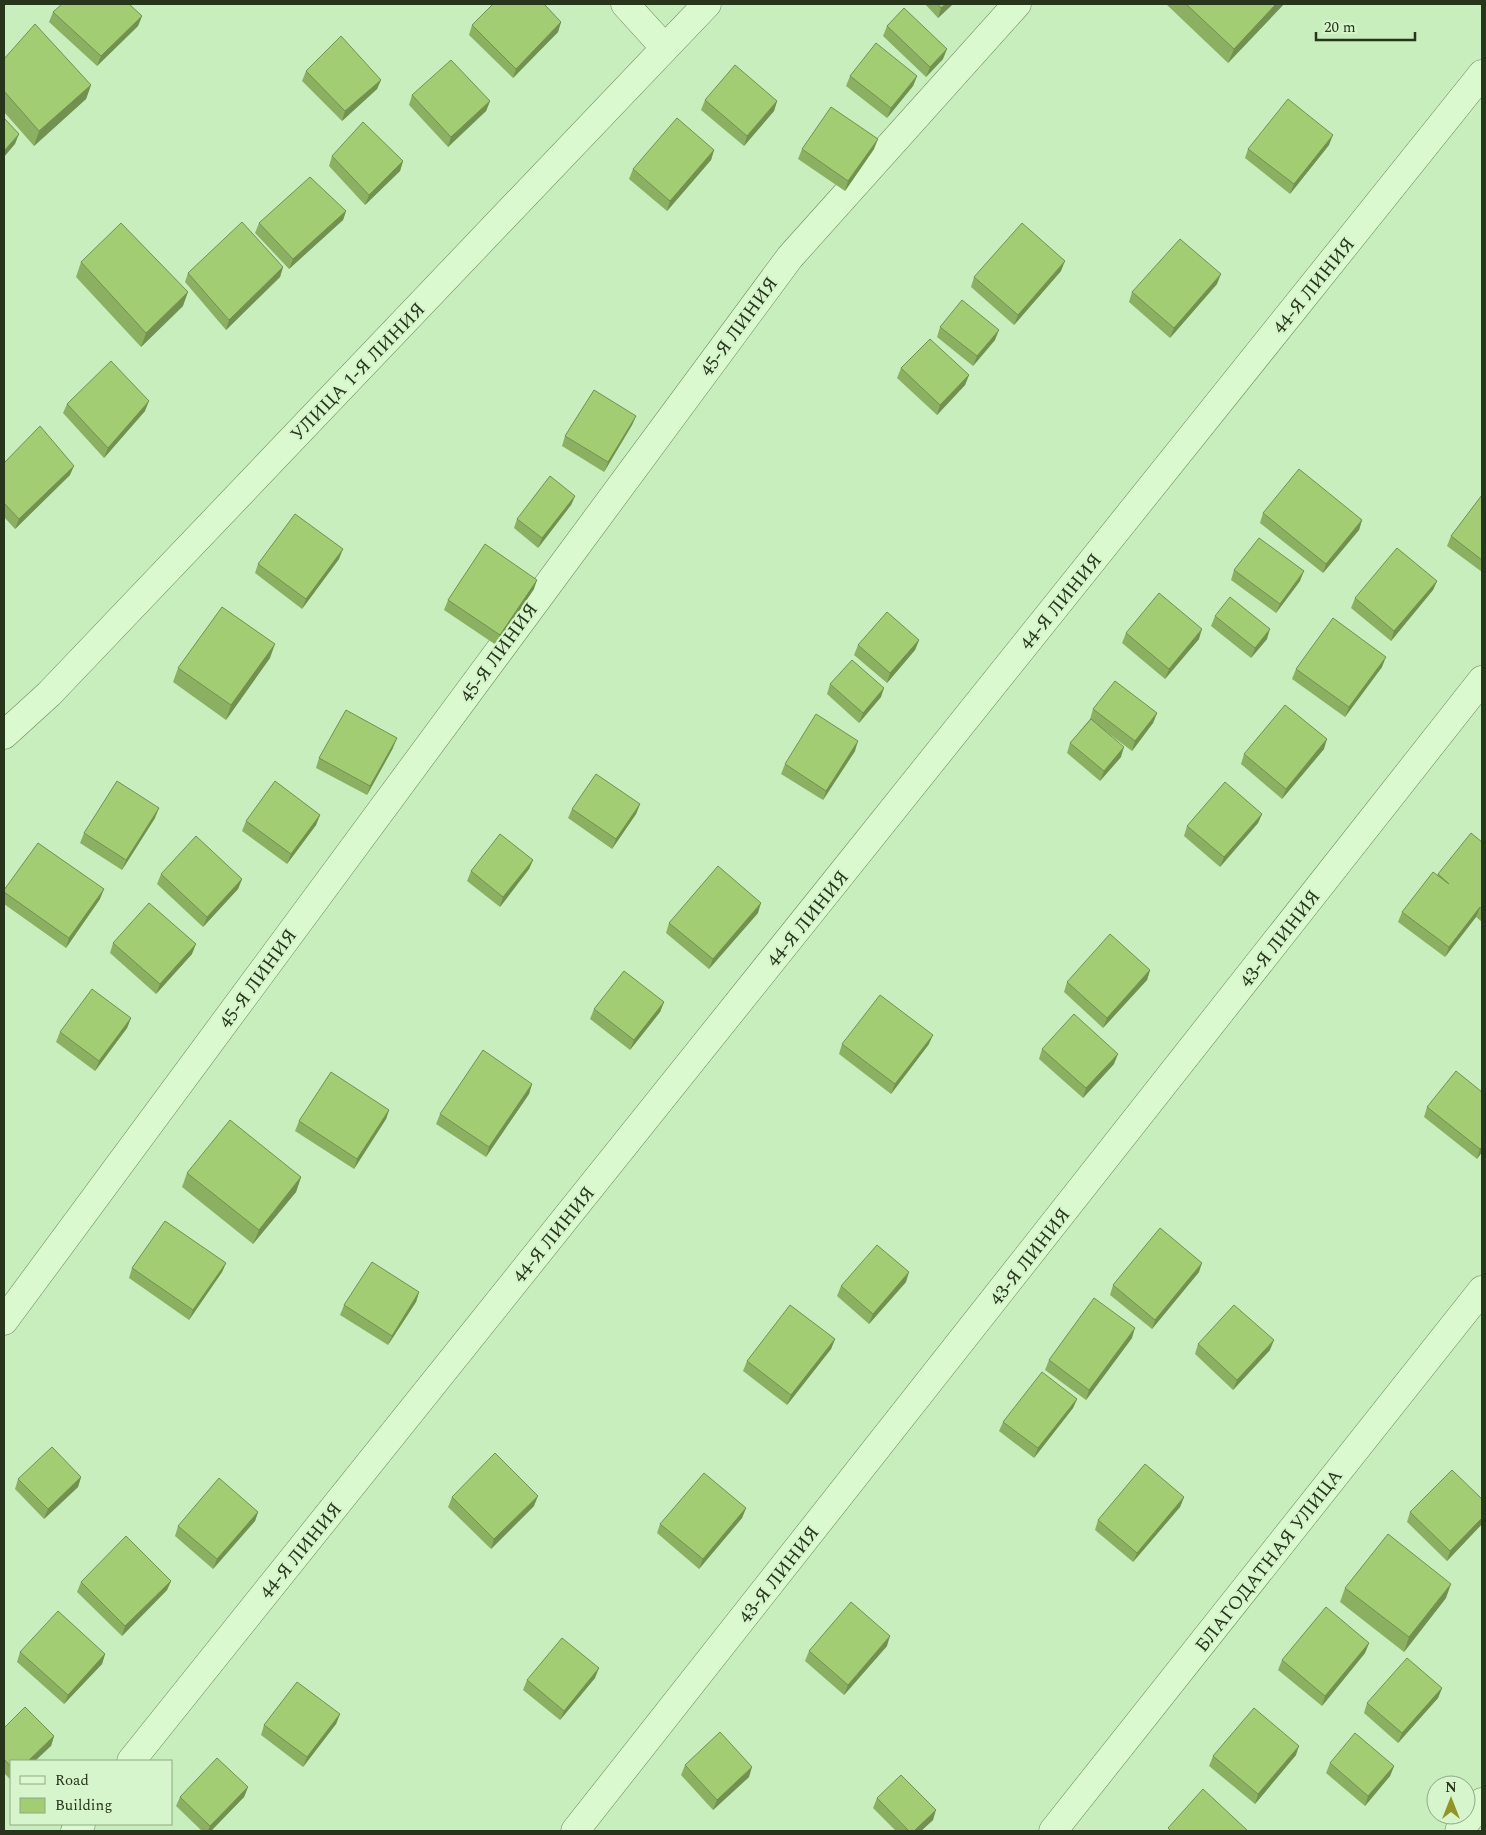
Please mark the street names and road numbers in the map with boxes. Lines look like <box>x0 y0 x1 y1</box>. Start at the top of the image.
street label: 44-Я ЛИНИЯ <box>1266 231 1362 341</box>
street label: 45-Я ЛИНИЯ <box>693 271 785 383</box>
street label: УЛИЦА 1-Я ЛИНИЯ <box>284 296 432 448</box>
street label: 44-Я ЛИНИЯ <box>1013 547 1109 657</box>
street label: 45-Я ЛИНИЯ <box>453 597 545 709</box>
street label: 44-Я ЛИНИЯ <box>760 864 856 974</box>
street label: 43-Я ЛИНИЯ <box>1233 884 1328 994</box>
street label: 45-Я ЛИНИЯ <box>212 923 304 1035</box>
street label: 44-Я ЛИНИЯ <box>506 1180 602 1290</box>
street label: 43-Я ЛИНИЯ <box>983 1202 1078 1312</box>
street label: БЛАГОДАТНАЯ УЛИЦА <box>1188 1463 1350 1659</box>
street label: 44-Я ЛИНИЯ <box>253 1496 349 1606</box>
street label: 43-Я ЛИНИЯ <box>732 1520 827 1630</box>

